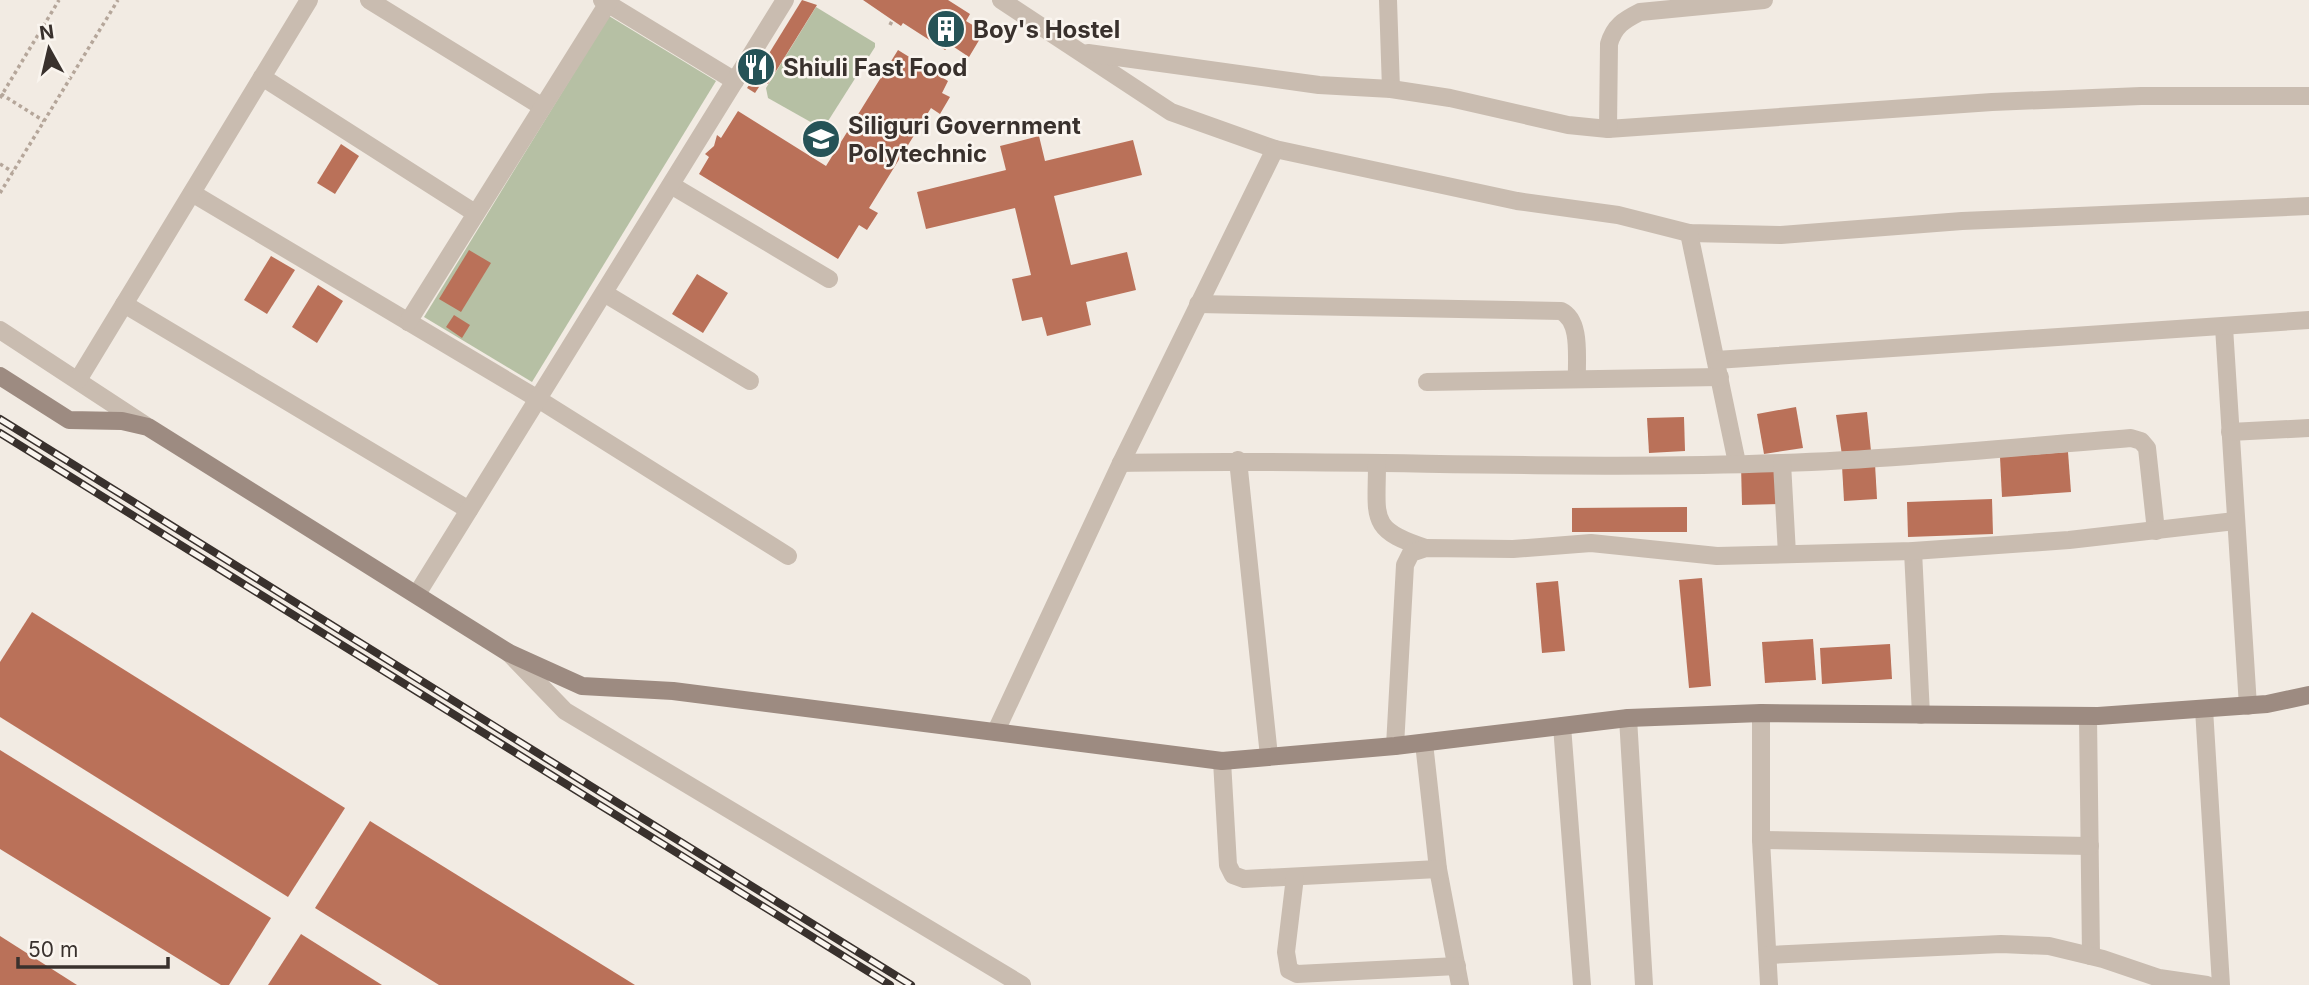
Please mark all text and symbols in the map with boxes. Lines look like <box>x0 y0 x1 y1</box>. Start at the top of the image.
building icon: Boy's Hostel <box>925 8 967 50</box>
north arrow <box>14 14 84 84</box>
place label: Boy's Hostel <box>973 15 1120 44</box>
text: N <box>38 20 55 45</box>
restaurant icon: Shiuli Fast Food <box>735 46 777 88</box>
place label: Shiuli Fast Food <box>783 53 967 82</box>
place label: Siliguri Government Polytechnic <box>848 111 1081 168</box>
school or university icon: Siliguri Government Polytechnic <box>800 118 842 160</box>
scale bar <box>18 926 168 970</box>
text: 50 m <box>28 937 78 962</box>

